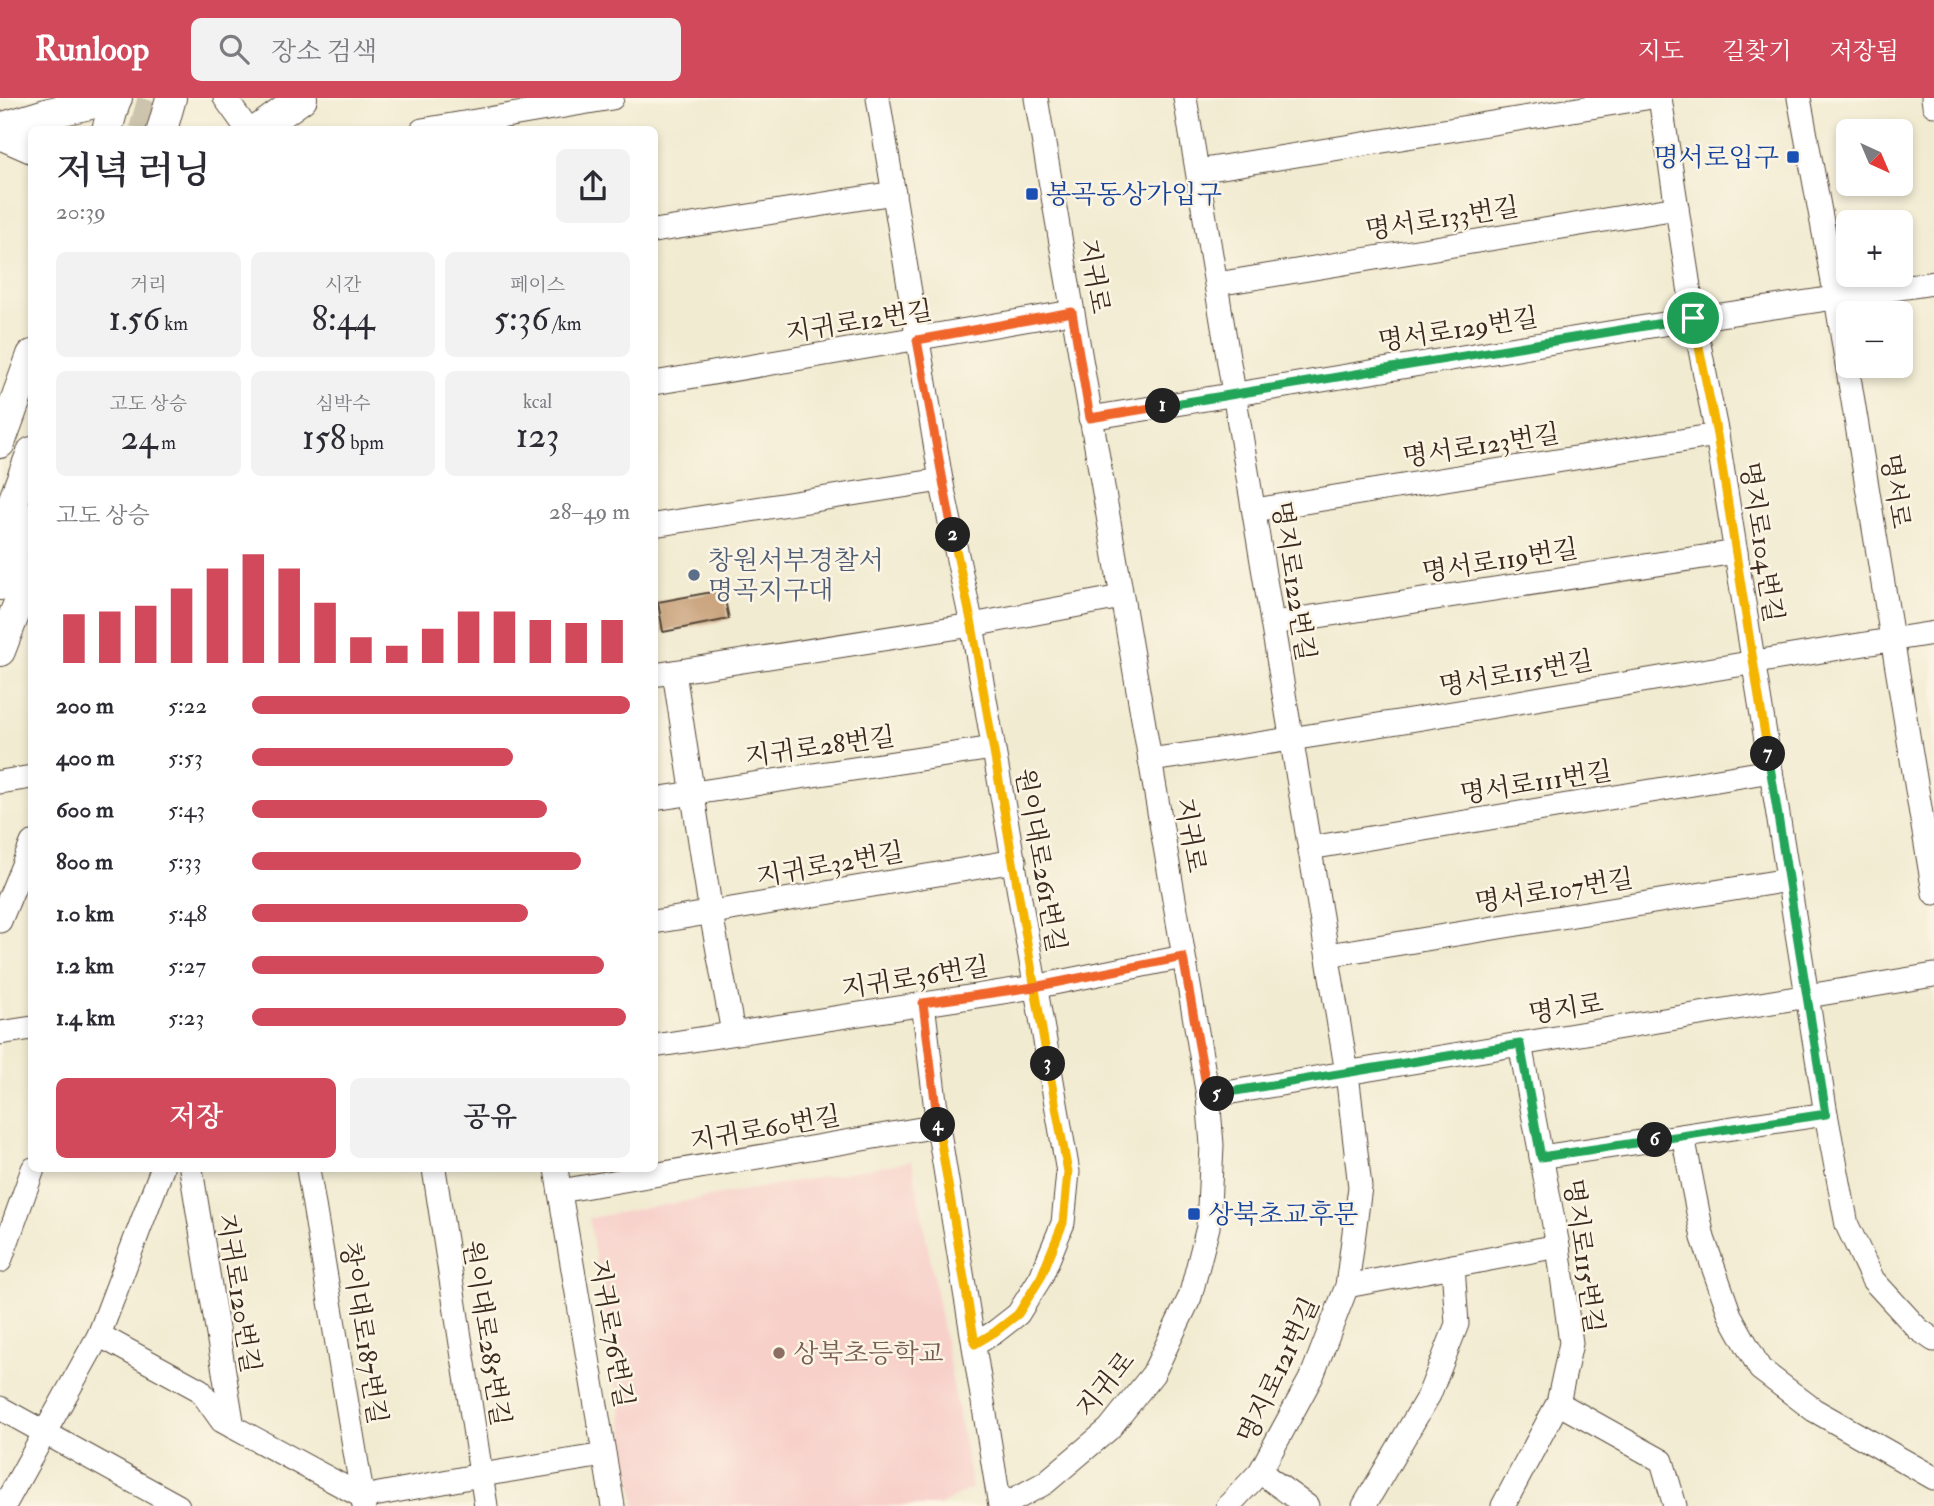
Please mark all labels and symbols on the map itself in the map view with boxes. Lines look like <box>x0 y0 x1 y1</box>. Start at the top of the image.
north arrow <box>1836 119 1913 196</box>
place label: 명서로입구 <box>1653 142 1779 174</box>
marker: 명서로입구 <box>1785 149 1801 165</box>
place label: 봉곡동상가입구 <box>1046 179 1222 211</box>
marker: 봉곡동상가입구 <box>1024 186 1040 202</box>
street label: 명서로133번길 <box>1363 191 1521 247</box>
street label: 지귀로 <box>1072 236 1116 316</box>
pin <box>1663 288 1723 348</box>
street label: 지귀로12번길 <box>784 295 935 349</box>
street label: 명서로129번길 <box>1376 302 1540 358</box>
pin: 1 <box>1146 388 1180 424</box>
street label: 명서로123번길 <box>1401 418 1562 474</box>
street label: 명서로 <box>1873 451 1917 531</box>
street label: 명지로104번길 <box>1733 460 1789 625</box>
street label: 명지로122번길 <box>1265 499 1321 663</box>
pin: 2 <box>936 518 970 552</box>
street label: 명서로119번길 <box>1420 533 1580 589</box>
place label: 창원서부경찰서 명곡지구대 <box>708 545 884 607</box>
marker: 창원서부경찰서 명곡지구대 <box>686 567 702 583</box>
street label: 명서로115번길 <box>1437 645 1596 703</box>
street label: 지귀로28번길 <box>743 721 897 773</box>
pin: 7 <box>1750 736 1786 772</box>
street label: 명서로111번길 <box>1458 755 1614 811</box>
street label: 원이대로261번길 <box>1008 766 1072 955</box>
street label: 지귀로 <box>1168 795 1212 875</box>
street label: 지귀로32번길 <box>754 836 906 894</box>
street label: 명서로107번길 <box>1473 863 1636 919</box>
street label: 지귀로36번길 <box>839 951 991 1005</box>
street label: 명지로 <box>1526 987 1606 1031</box>
pin: 3 <box>1030 1046 1066 1082</box>
pin: 5 <box>1200 1076 1234 1112</box>
street label: 지귀로60번길 <box>688 1100 843 1158</box>
pin: 4 <box>920 1108 956 1142</box>
pin: 6 <box>1638 1122 1672 1158</box>
street label: 명지로115번길 <box>1556 1177 1610 1335</box>
place label: 상북초교후문 <box>1208 1199 1359 1231</box>
marker: 상북초교후문 <box>1186 1206 1202 1222</box>
street label: 지귀로120번길 <box>210 1211 266 1375</box>
street label: 원이대로285번길 <box>456 1238 516 1428</box>
street label: 창이대로187번길 <box>333 1240 393 1427</box>
street label: 지귀로76번길 <box>582 1256 640 1410</box>
street label: 명지로121번길 <box>1231 1292 1327 1448</box>
place label: 상북초등학교 <box>793 1338 944 1370</box>
marker: 상북초등학교 <box>771 1345 787 1361</box>
street label: 지귀로 <box>1070 1345 1142 1424</box>

